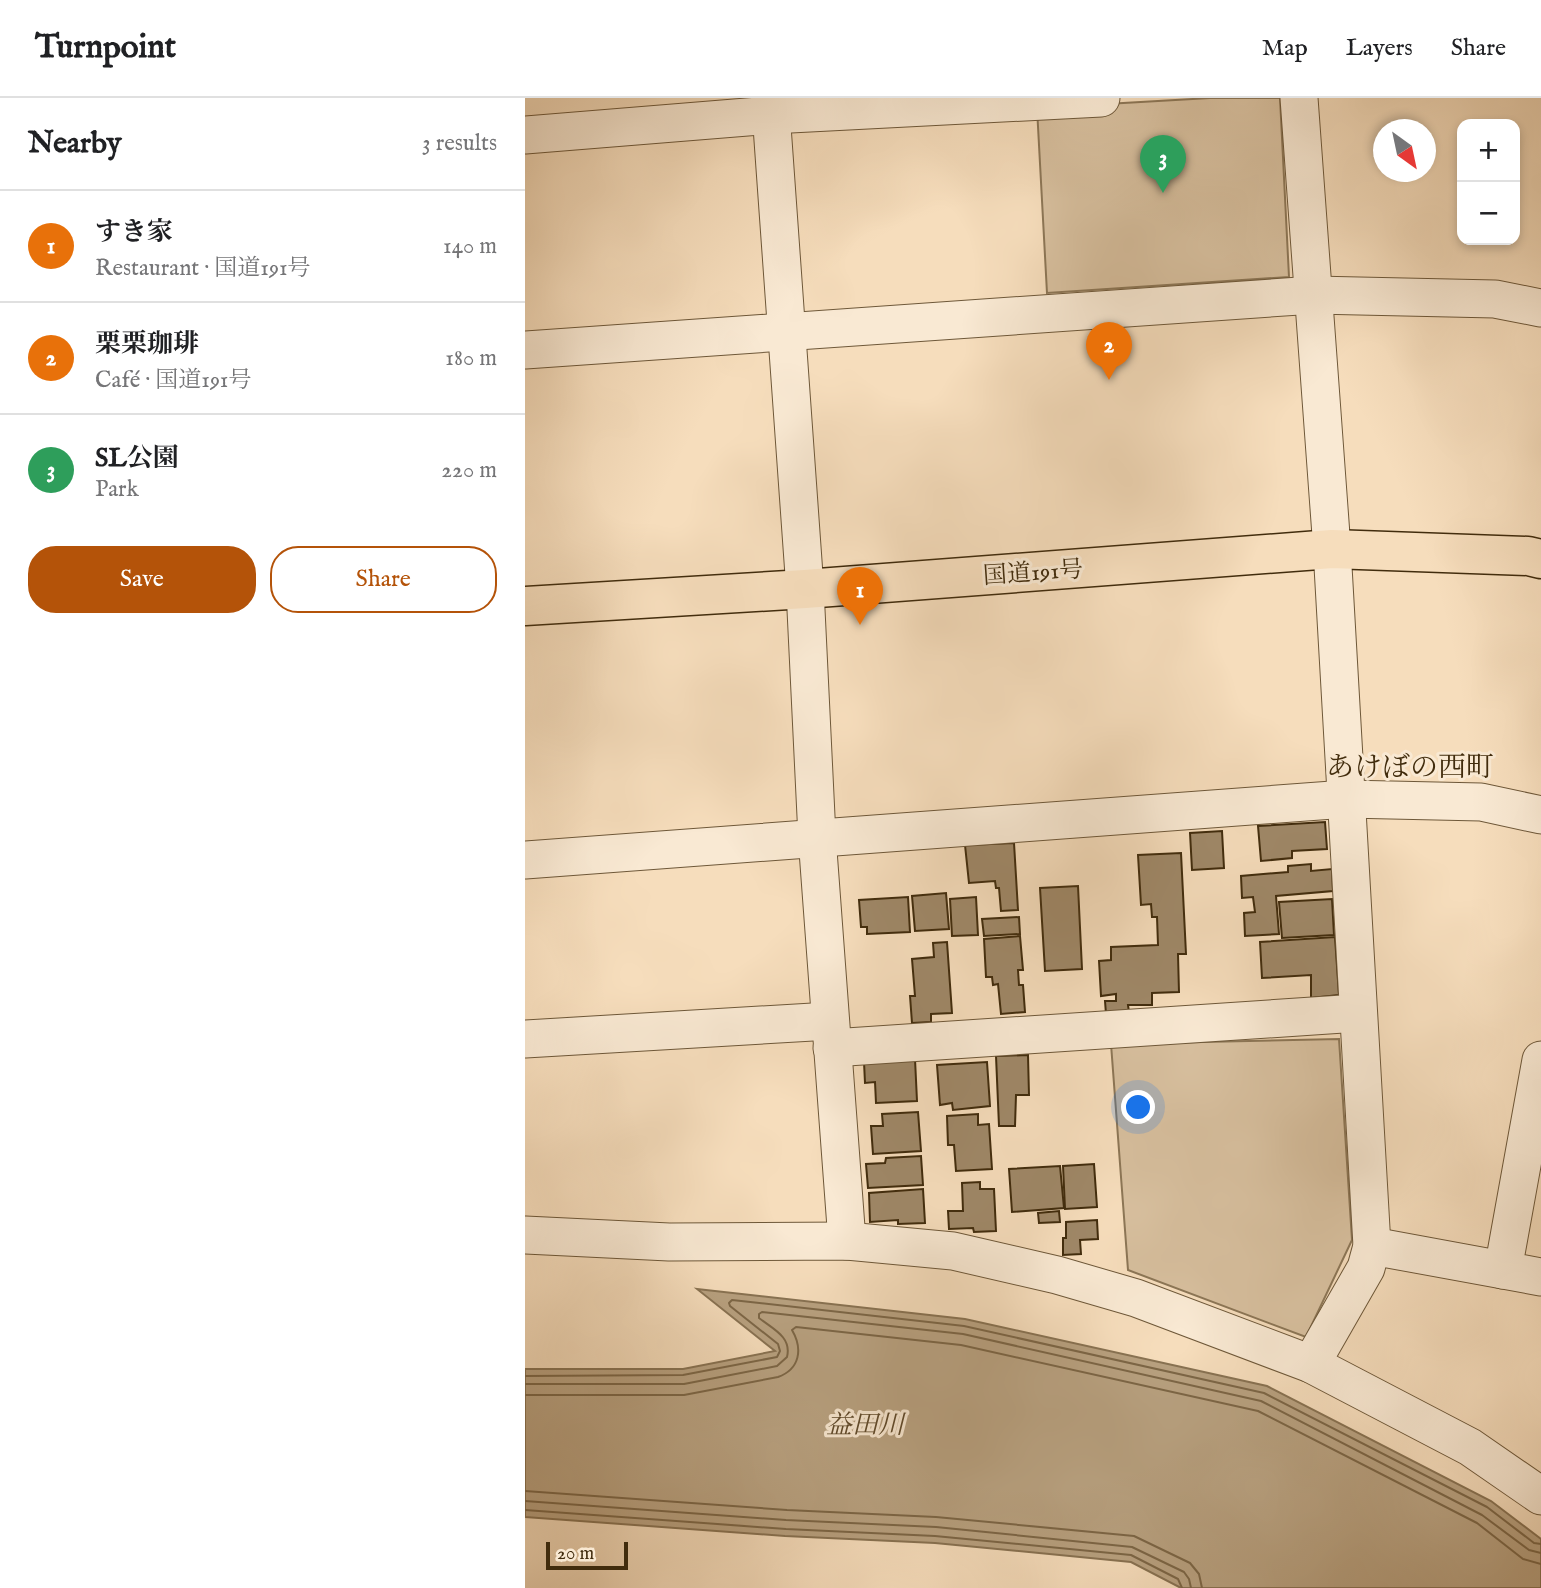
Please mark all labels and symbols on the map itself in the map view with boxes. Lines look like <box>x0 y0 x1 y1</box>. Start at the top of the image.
north arrow <box>1373 119 1436 182</box>
pin: 3 <box>1140 135 1186 193</box>
pin: 2 <box>1086 322 1132 380</box>
street label: 国道191号 <box>982 555 1084 592</box>
pin: 1 <box>837 567 883 625</box>
district label: あけぼの西町 <box>1326 751 1494 786</box>
your location <box>1121 1090 1155 1124</box>
water label: 益田川 <box>826 1409 907 1442</box>
scale bar <box>546 1539 628 1571</box>

